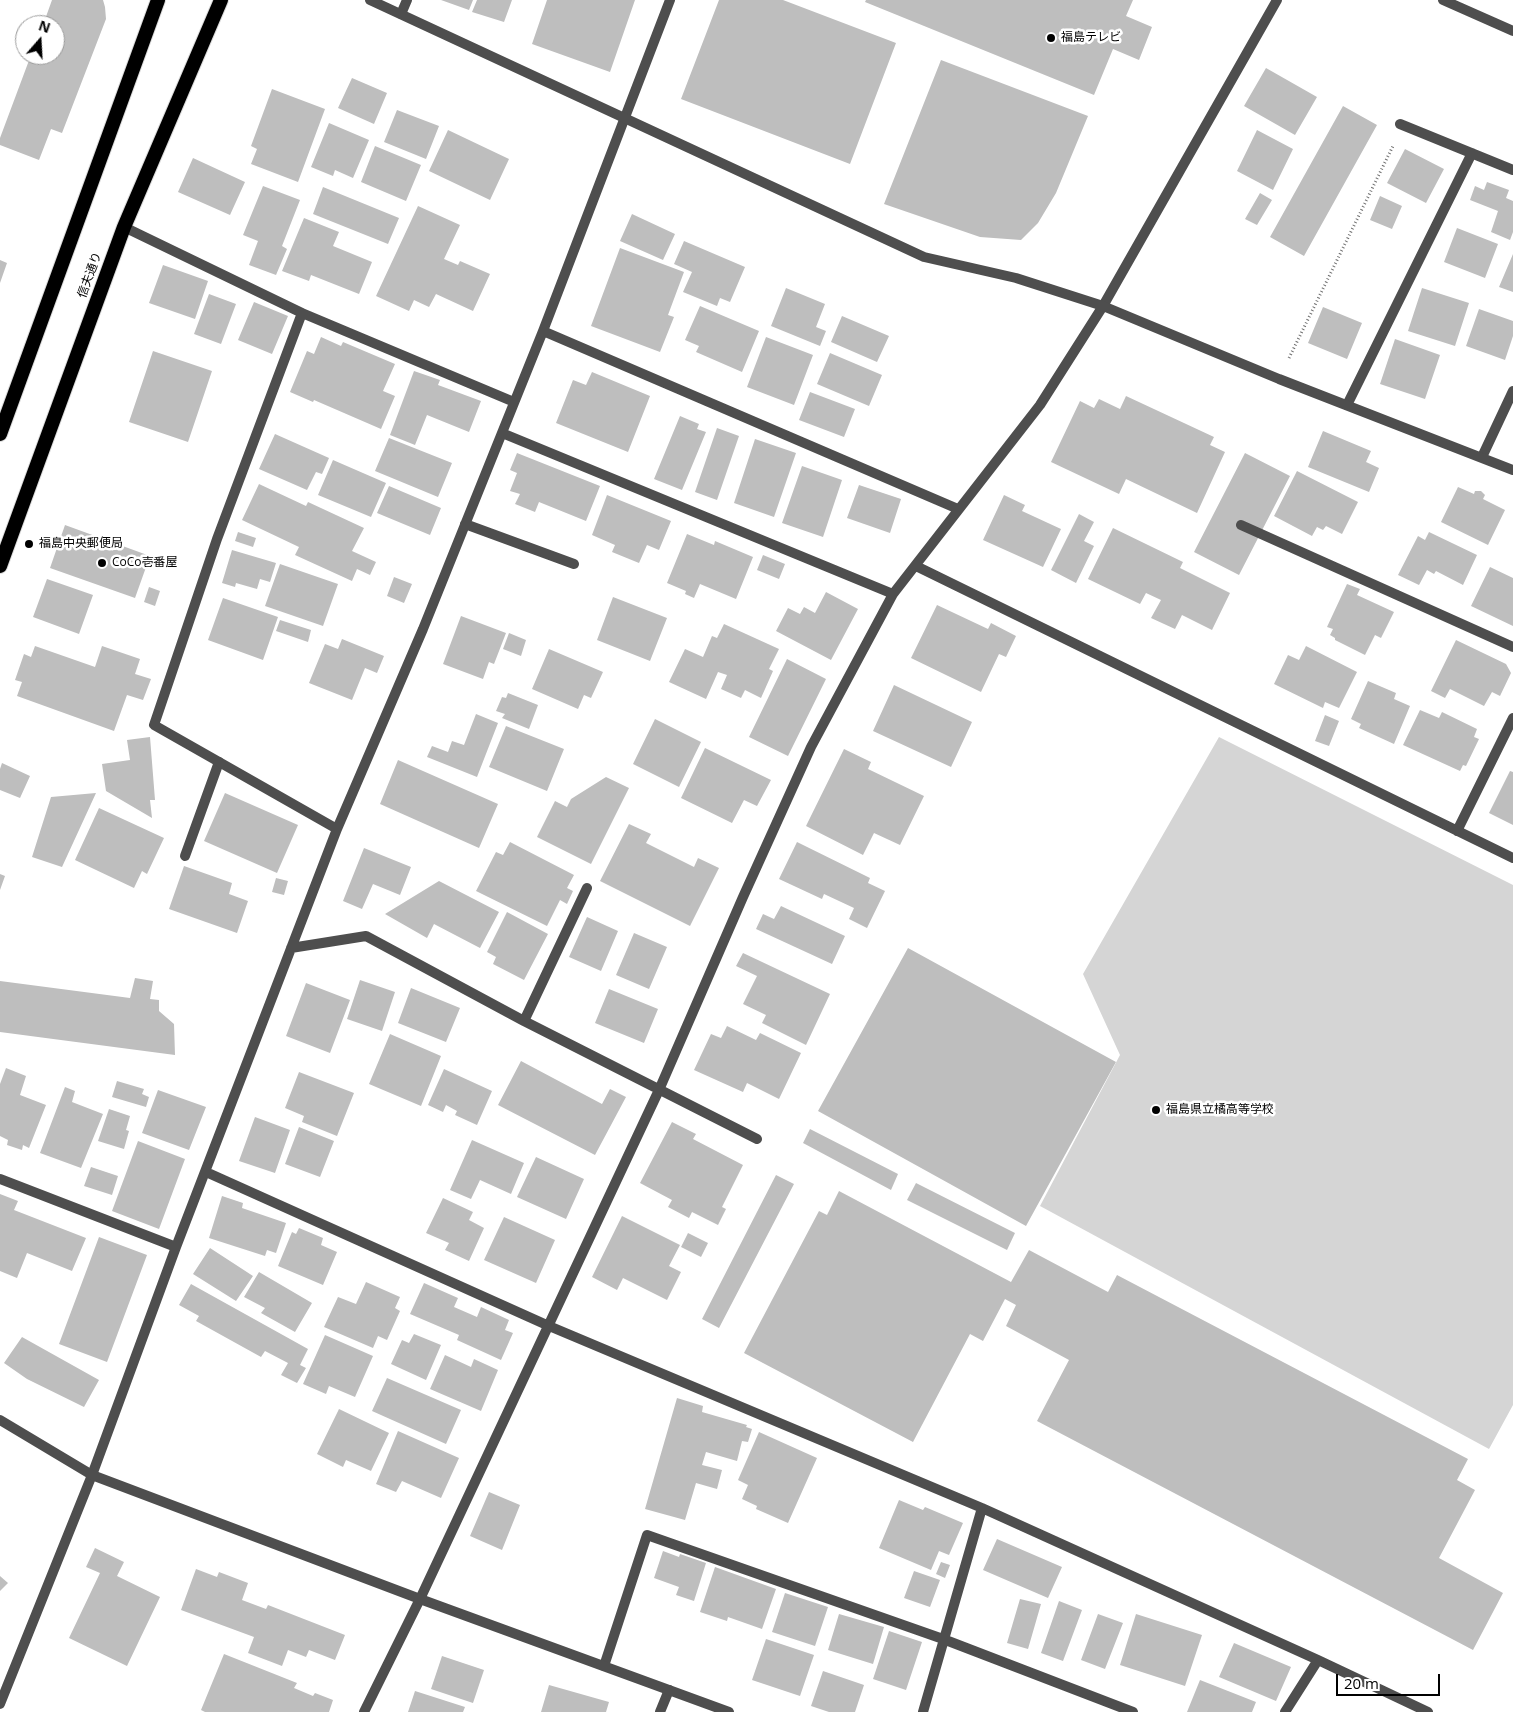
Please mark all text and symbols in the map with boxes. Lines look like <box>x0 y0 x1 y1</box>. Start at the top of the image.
north arrow <box>15 15 65 65</box>
text: N <box>36 15 53 37</box>
place label: 福島テレビ <box>1061 31 1121 45</box>
marker: 福島テレビ <box>1045 32 1057 44</box>
street label: 信夫通り <box>75 250 105 300</box>
place label: 福島中央郵便局 <box>39 537 123 551</box>
marker: 福島中央郵便局 <box>23 538 35 550</box>
place label: CoCo壱番屋 <box>112 556 178 570</box>
marker: CoCo壱番屋 <box>96 557 108 569</box>
place label: 福島県立橘高等学校 <box>1166 1103 1274 1117</box>
marker: 福島県立橘高等学校 <box>1150 1104 1162 1116</box>
scale bar <box>1338 1664 1442 1696</box>
text: 20 m <box>1344 1673 1379 1693</box>

